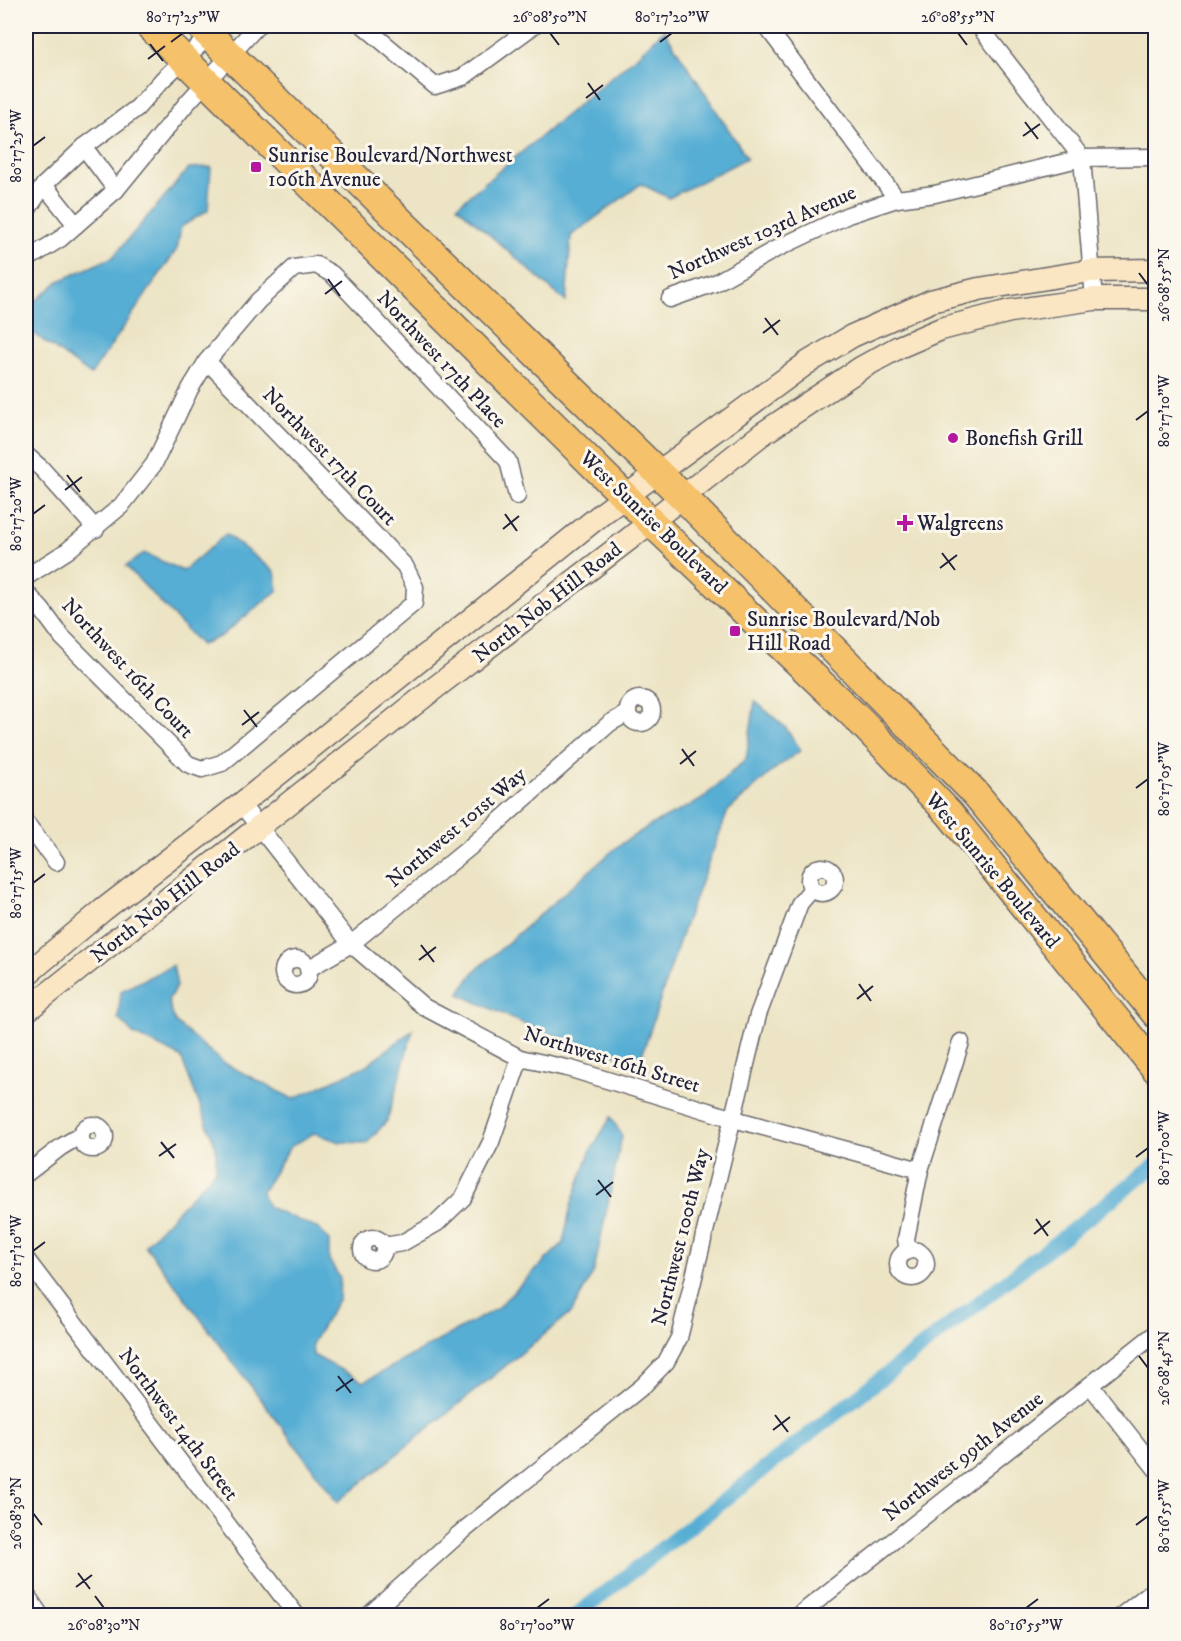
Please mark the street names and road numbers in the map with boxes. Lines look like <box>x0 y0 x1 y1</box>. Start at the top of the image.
street label: Northwest 103rd Avenue <box>665 180 861 286</box>
street label: Northwest 17th Place <box>371 285 512 434</box>
street label: Northwest 17th Court <box>257 382 402 532</box>
street label: West Sunrise Boulevard <box>573 445 733 600</box>
street label: North Nob Hill Road <box>468 536 628 669</box>
street label: Northwest 16th Court <box>56 593 199 744</box>
street label: Northwest 101st Way <box>382 761 533 894</box>
street label: West Sunrise Boulevard <box>919 787 1065 954</box>
street label: North Nob Hill Road <box>86 836 246 969</box>
street label: Northwest 16th Street <box>520 1021 703 1099</box>
street label: Northwest 100th Way <box>646 1145 716 1329</box>
street label: Northwest 14th Street <box>112 1343 244 1506</box>
street label: Northwest 99th Avenue <box>878 1386 1049 1528</box>

